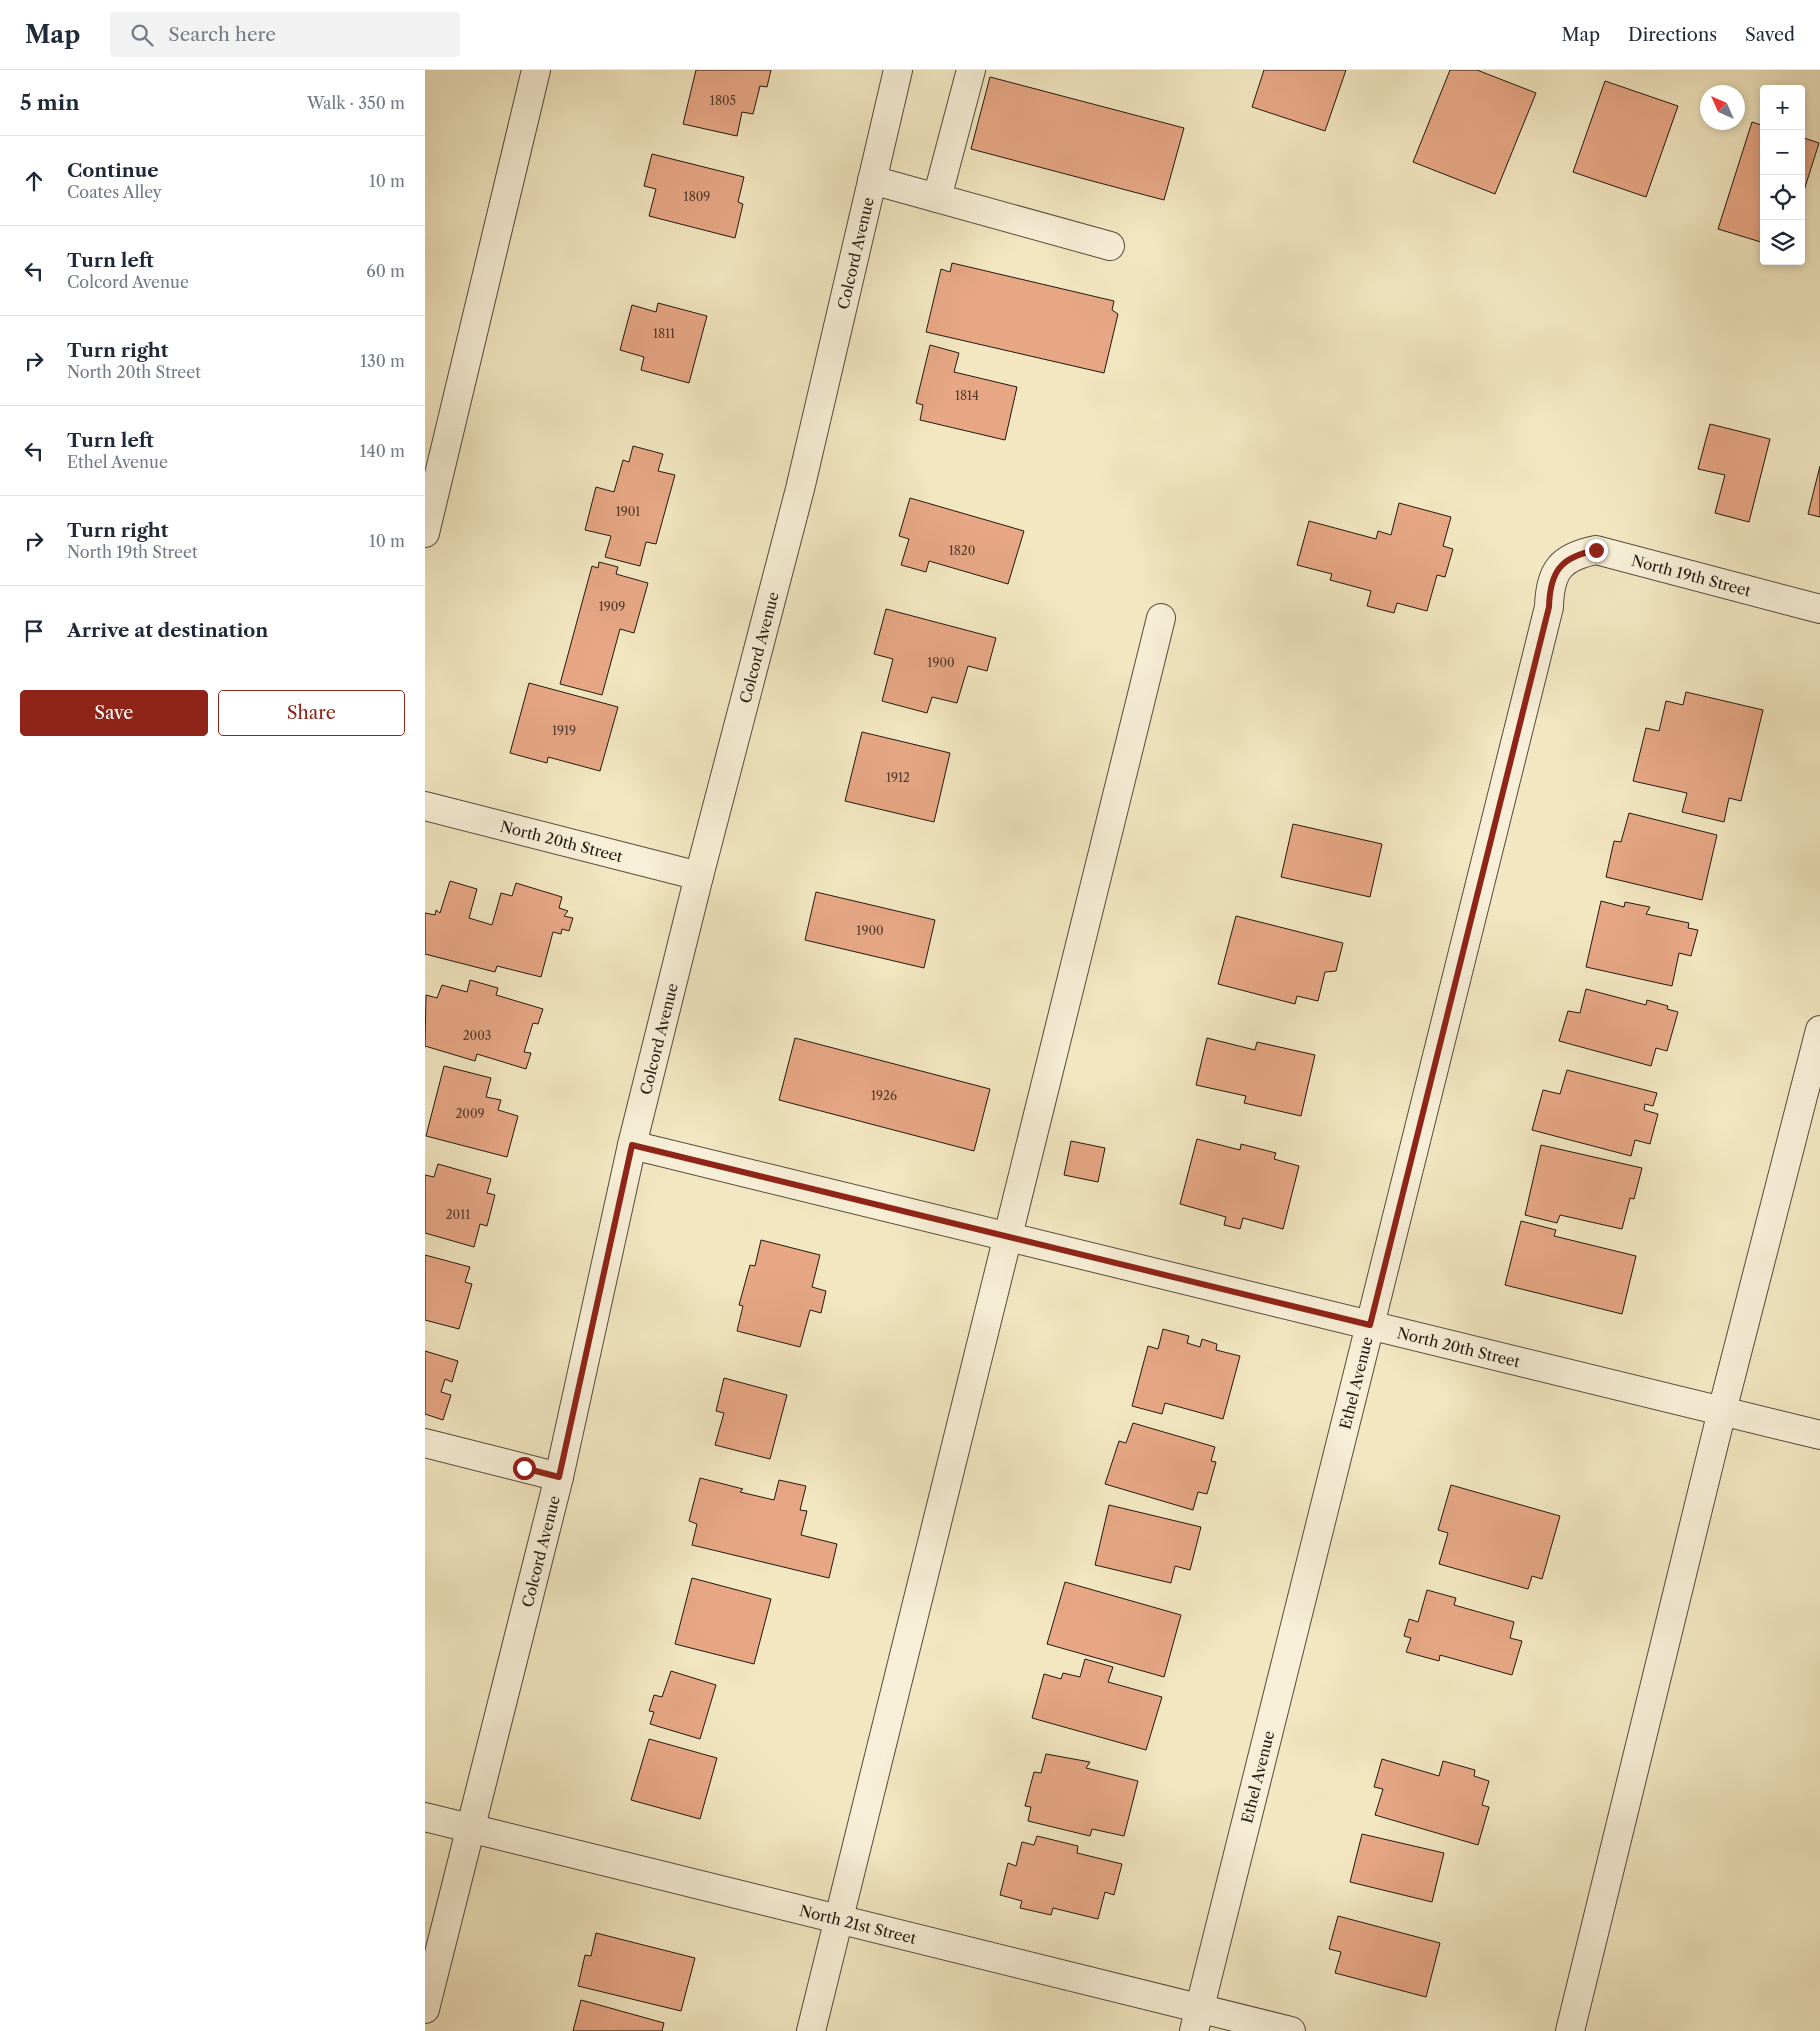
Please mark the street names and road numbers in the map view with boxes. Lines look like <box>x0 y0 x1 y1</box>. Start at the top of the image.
street label: Colcord Avenue <box>833 195 877 311</box>
street label: North 19th Street <box>1630 550 1754 600</box>
street label: Colcord Avenue <box>735 590 782 705</box>
street label: North 20th Street <box>498 816 626 866</box>
street label: Colcord Avenue <box>635 981 681 1097</box>
street label: North 20th Street <box>1395 1323 1523 1371</box>
street label: Ethel Avenue <box>1335 1335 1376 1431</box>
street label: Colcord Avenue <box>517 1494 563 1609</box>
street label: Ethel Avenue <box>1237 1729 1278 1825</box>
street label: North 21st Street <box>798 1900 919 1948</box>

